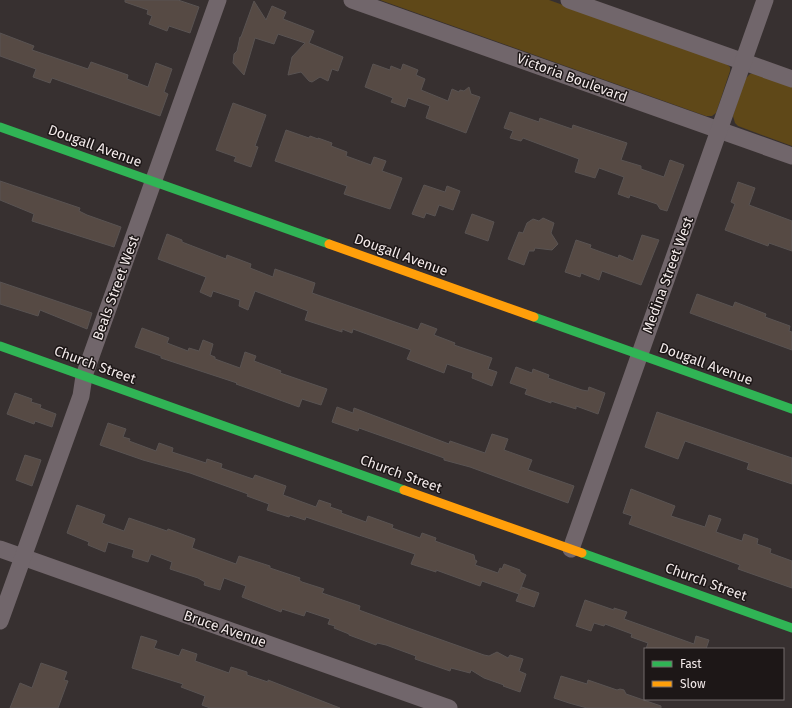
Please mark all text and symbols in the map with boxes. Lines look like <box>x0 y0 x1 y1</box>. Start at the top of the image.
street label: Victoria Boulevard <box>514 50 630 106</box>
street label: Dougall Avenue <box>46 121 144 171</box>
street label: Medina Street West <box>639 214 697 336</box>
street label: Dougall Avenue <box>352 230 450 280</box>
street label: Beals Street West <box>89 232 143 343</box>
street label: Dougall Avenue <box>657 339 755 389</box>
street label: Church Street <box>52 342 139 388</box>
street label: Church Street <box>358 451 445 497</box>
street label: Church Street <box>663 559 750 605</box>
street label: Bruce Avenue <box>181 607 269 651</box>
legend <box>644 648 784 700</box>
text: Fast <box>680 657 702 671</box>
text: Slow <box>680 677 706 691</box>

